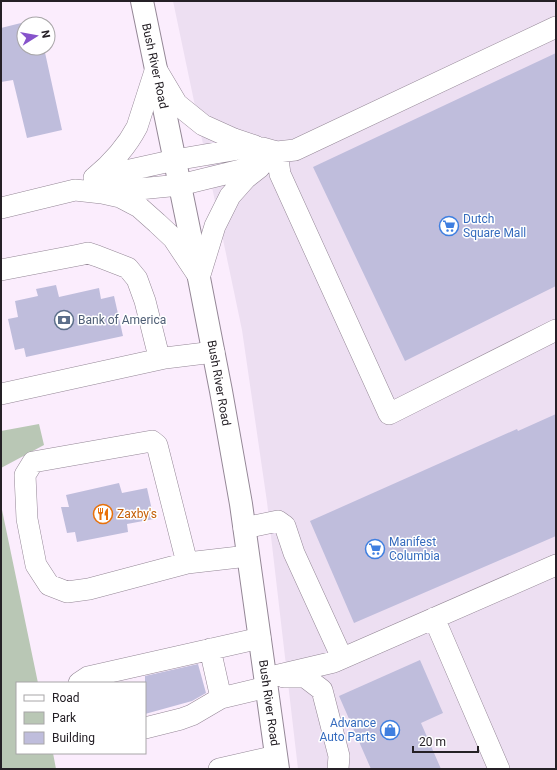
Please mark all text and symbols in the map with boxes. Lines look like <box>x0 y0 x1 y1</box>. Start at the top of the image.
north arrow <box>16 16 56 56</box>
street label: Bush River Road <box>139 22 171 110</box>
text: N <box>38 29 52 39</box>
place label: Dutch Square Mall <box>463 212 526 240</box>
supermarket icon: Dutch Square Mall <box>438 215 460 237</box>
bank icon: Bank of America <box>53 309 75 331</box>
place label: Bank of America <box>78 313 166 327</box>
street label: Bush River Road <box>205 339 233 427</box>
restaurant icon: Zaxby's <box>92 503 114 525</box>
place label: Zaxby's <box>117 507 157 521</box>
place label: Manifest Columbia <box>389 535 440 563</box>
supermarket icon: Manifest Columbia <box>364 538 386 560</box>
street label: Bush River Road <box>256 659 282 747</box>
legend <box>16 682 146 754</box>
text: Road <box>52 691 80 705</box>
text: Park <box>52 711 77 725</box>
place label: Advance Auto Parts <box>319 716 376 744</box>
shop icon: Advance Auto Parts <box>379 719 401 741</box>
scale bar <box>413 728 478 754</box>
text: Building <box>52 731 95 745</box>
text: 20 m <box>419 735 446 749</box>

